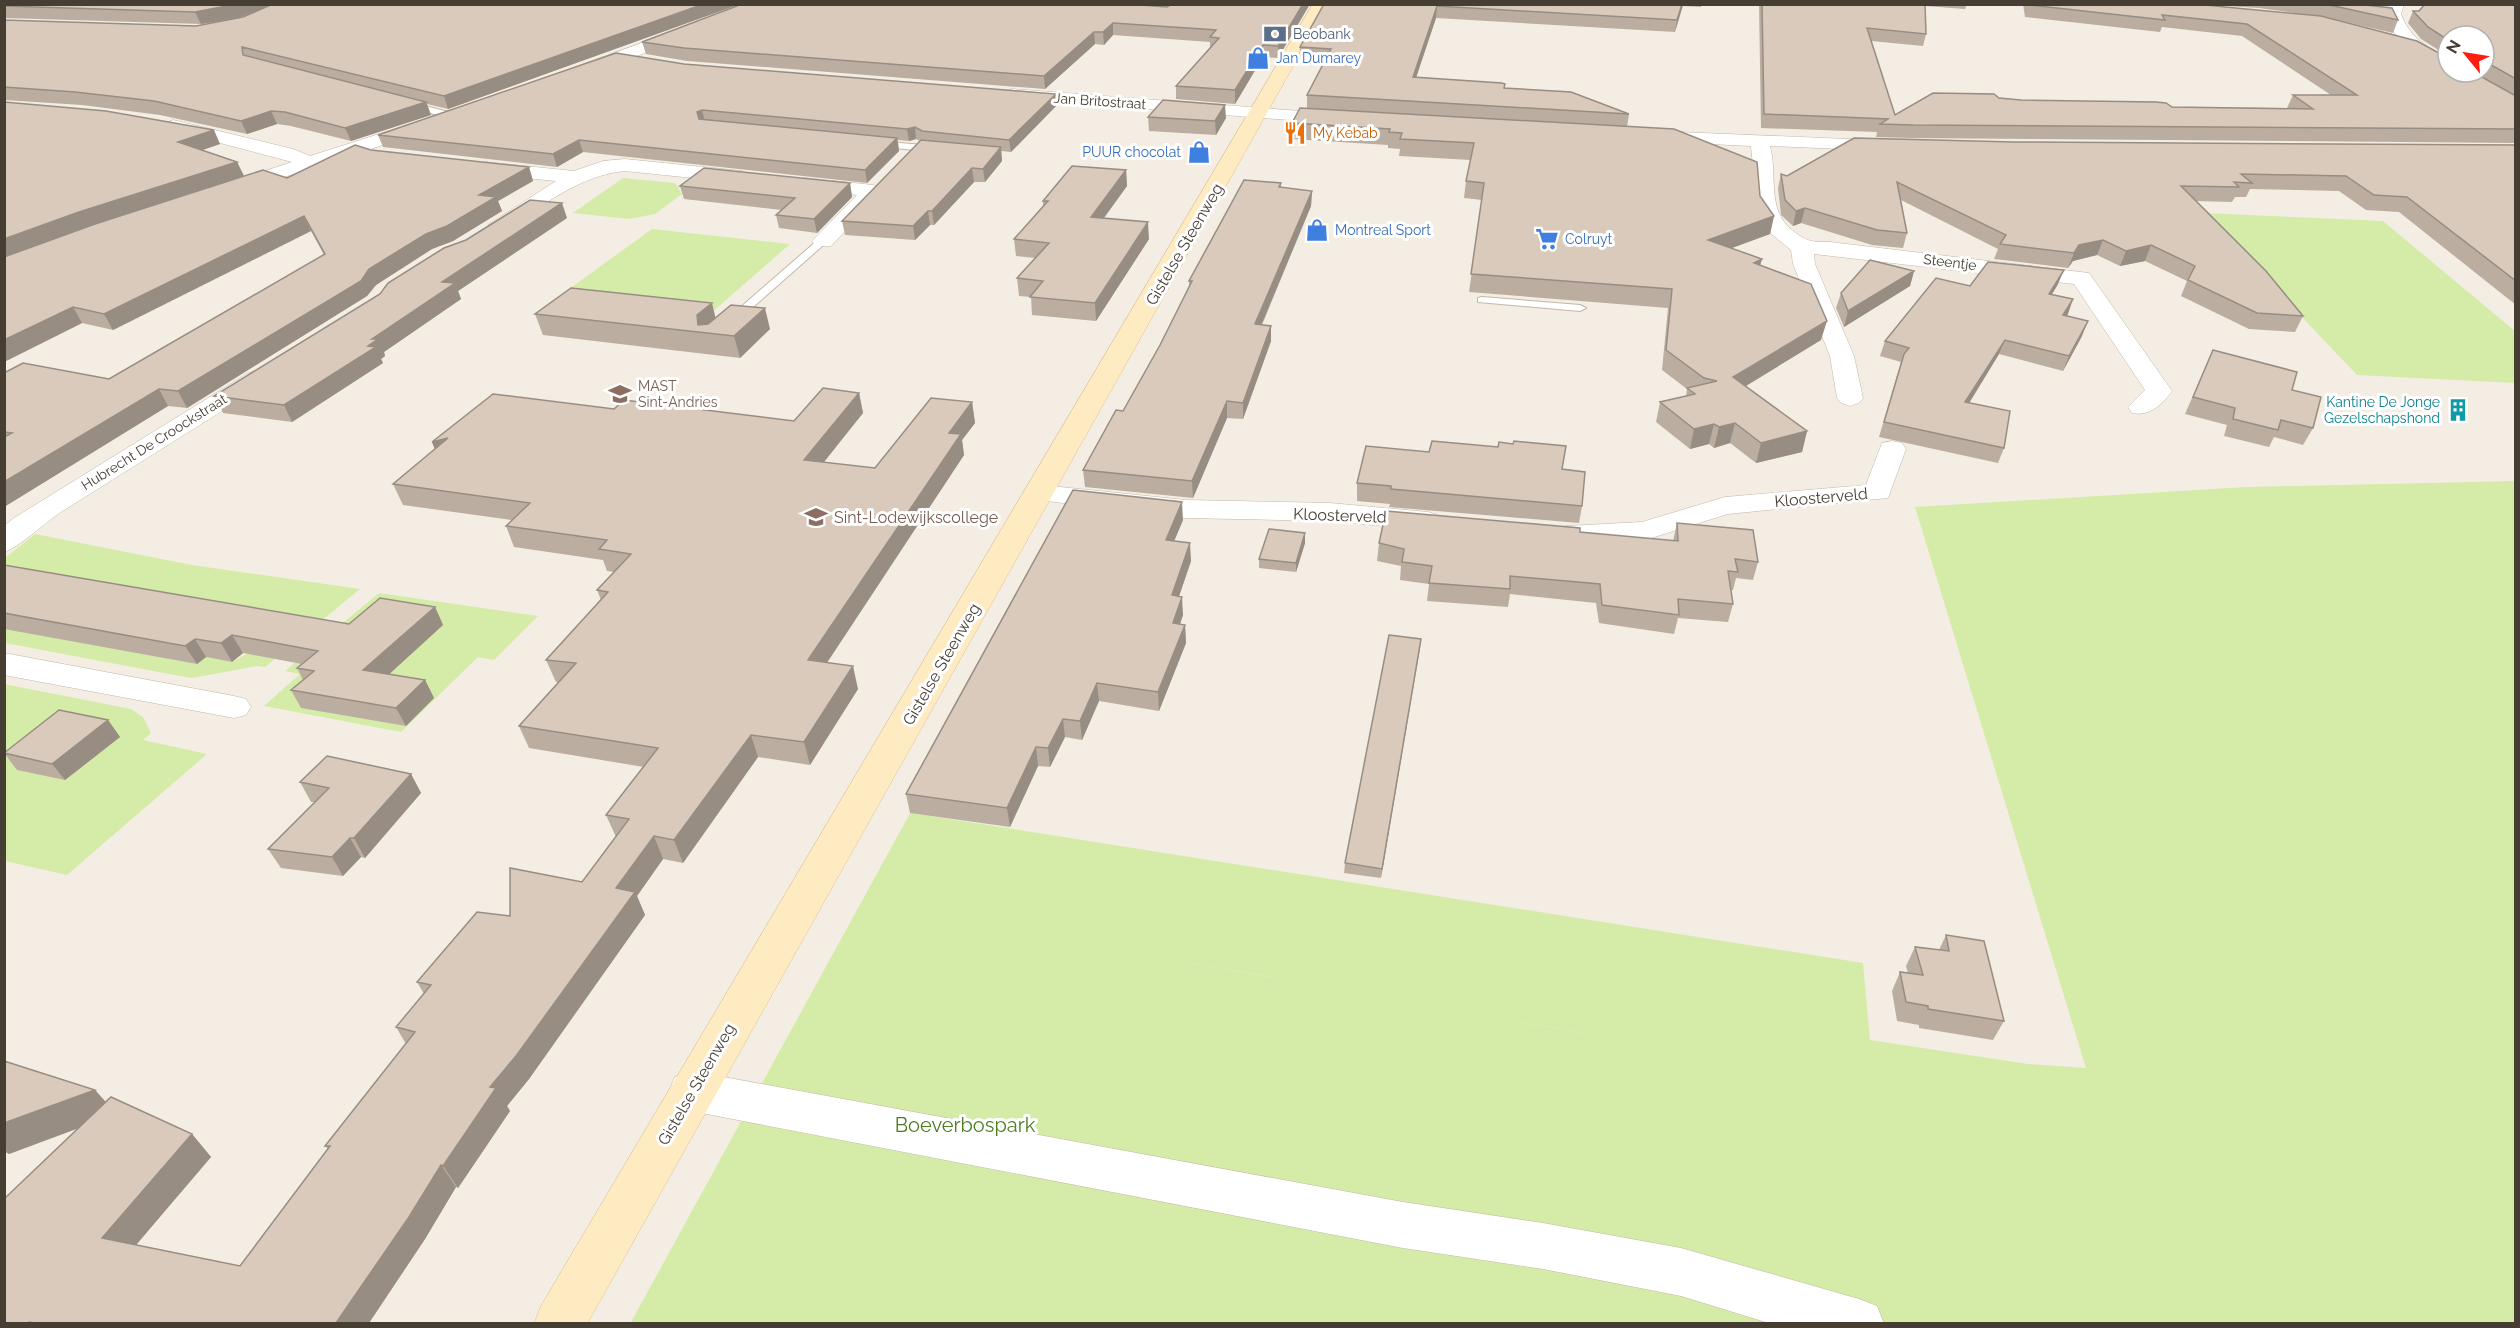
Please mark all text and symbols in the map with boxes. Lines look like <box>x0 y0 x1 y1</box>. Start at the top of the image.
bank icon: Beobank <box>1262 21 1288 47</box>
north arrow <box>2436 24 2496 84</box>
place label: Beobank <box>1293 26 1351 42</box>
text: N <box>2442 37 2465 57</box>
shop icon: Jan Dumarey <box>1245 45 1271 71</box>
place label: Jan Dumarey <box>1276 50 1362 66</box>
street label: Jan Britostraat <box>1053 90 1147 112</box>
restaurant icon: My Kebab <box>1282 120 1308 146</box>
place label: My Kebab <box>1313 125 1378 141</box>
shop icon: PUUR chocolat <box>1186 139 1212 165</box>
place label: PUUR chocolat <box>1082 144 1181 160</box>
street label: Gistelse Steenweg <box>1142 180 1227 309</box>
shop icon: Montreal Sport <box>1304 217 1330 243</box>
place label: Montreal Sport <box>1335 222 1431 238</box>
supermarket icon: Colruyt <box>1534 226 1560 252</box>
place label: Colruyt <box>1565 231 1613 247</box>
street label: Steentje <box>1922 251 1978 273</box>
place label: MAST Sint-Andries <box>638 378 718 410</box>
school or university icon: MAST Sint-Andries <box>607 381 633 407</box>
street label: Hubrecht De Croockstraat <box>78 390 230 493</box>
place label: Kantine De Jonge Gezelschapshond <box>2324 394 2440 426</box>
building icon: Kantine De Jonge Gezelschapshond <box>2445 397 2471 423</box>
street label: Kloosterveld <box>1774 484 1869 511</box>
school or university icon: Sint-Lodewijkscollege <box>803 504 829 530</box>
street label: Kloosterveld <box>1293 504 1387 527</box>
place label: Sint-Lodewijkscollege <box>834 508 998 527</box>
street label: Gistelse Steenweg <box>899 600 984 729</box>
street label: Gistelse Steenweg <box>654 1020 739 1149</box>
park label: Boeverbospark <box>895 1113 1036 1137</box>

